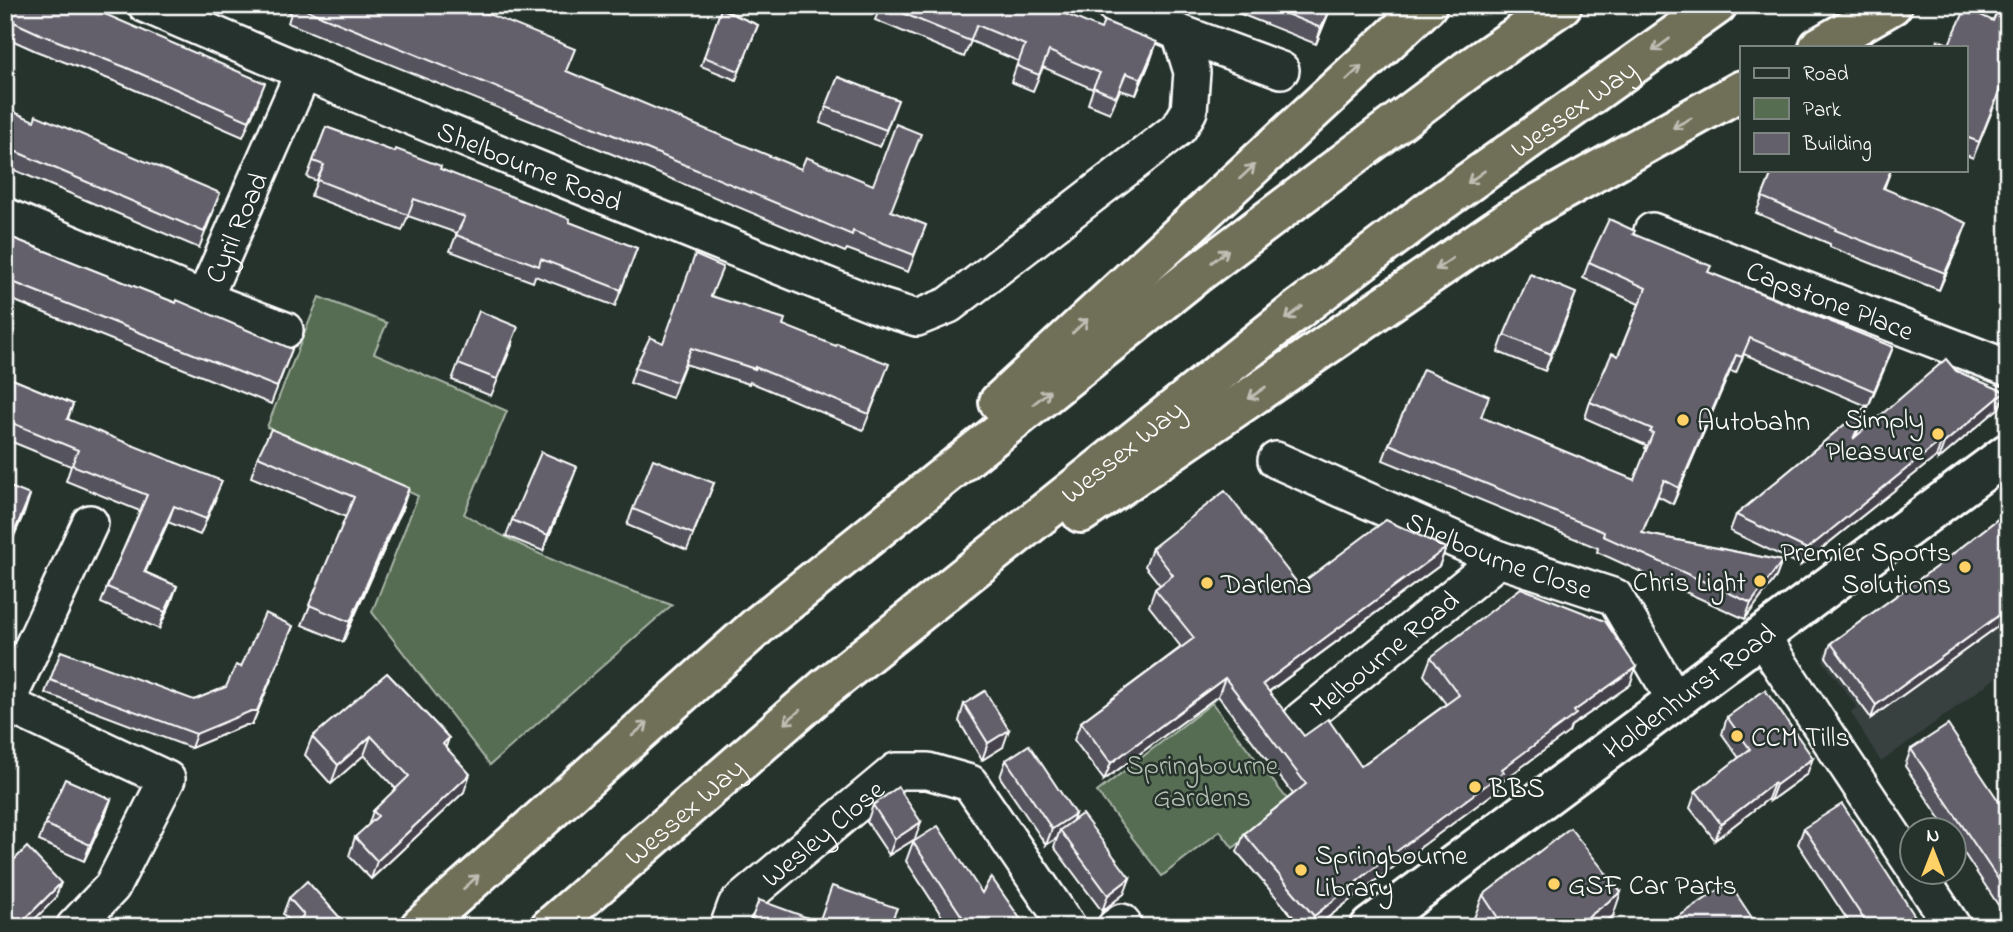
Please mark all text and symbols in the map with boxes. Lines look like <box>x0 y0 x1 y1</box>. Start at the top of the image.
one-way arrow <box>1652 38 1671 52</box>
legend <box>1740 46 1968 172</box>
street label: Wessex Way <box>1503 51 1647 170</box>
text: Road <box>1803 60 1849 90</box>
one-way arrow <box>1345 65 1363 81</box>
text: Park <box>1803 96 1842 126</box>
street label: Shelbourne Road <box>430 112 628 225</box>
one-way arrow <box>1672 116 1692 130</box>
text: Building <box>1802 130 1872 162</box>
one-way arrow <box>1238 164 1256 180</box>
street label: Cyril Road <box>196 166 281 291</box>
one-way arrow <box>1467 170 1486 184</box>
one-way arrow <box>1210 248 1229 263</box>
street label: Capstone Place <box>1739 252 1919 354</box>
one-way arrow <box>1435 257 1454 271</box>
one-way arrow <box>1285 306 1304 321</box>
one-way arrow <box>1071 318 1088 335</box>
one-way arrow <box>1247 386 1267 400</box>
one-way arrow <box>1033 390 1051 405</box>
street label: Wessex Way <box>1053 392 1194 516</box>
place label: Simply Pleasure <box>1826 401 1924 474</box>
place label: Autobahn <box>1697 403 1810 444</box>
marker: Autobahn <box>1675 412 1691 428</box>
marker: Simply Pleasure <box>1930 426 1946 442</box>
street label: Shelbourne Close <box>1398 503 1598 612</box>
place label: Premier Sports Solutions <box>1780 534 1951 607</box>
marker: Premier Sports Solutions <box>1957 559 1973 575</box>
place label: Chris Light <box>1633 564 1746 605</box>
place label: Darlena <box>1220 566 1312 607</box>
marker: Chris Light <box>1752 573 1768 589</box>
marker: Darlena <box>1199 575 1215 591</box>
street label: Melbourne Road <box>1302 582 1470 729</box>
street label: Holdenhurst Road <box>1596 615 1786 771</box>
one-way arrow <box>783 709 801 725</box>
place label: CCM Tills <box>1751 719 1850 760</box>
one-way arrow <box>631 722 649 738</box>
marker: CCM Tills <box>1729 728 1745 744</box>
park label: Springbourne Gardens <box>1126 747 1279 820</box>
street label: Wessex Way <box>617 750 755 877</box>
place label: BBS <box>1488 770 1545 811</box>
street label: Wesley Close <box>754 771 896 899</box>
marker: BBS <box>1467 779 1483 795</box>
north arrow <box>1898 816 1968 886</box>
text: N <box>1927 823 1940 850</box>
place label: Springbourne Library <box>1315 837 1468 910</box>
marker: Springbourne Library <box>1293 862 1309 878</box>
place label: GSF Car Parts <box>1568 867 1737 908</box>
one-way arrow <box>462 873 479 890</box>
marker: GSF Car Parts <box>1546 876 1562 892</box>

